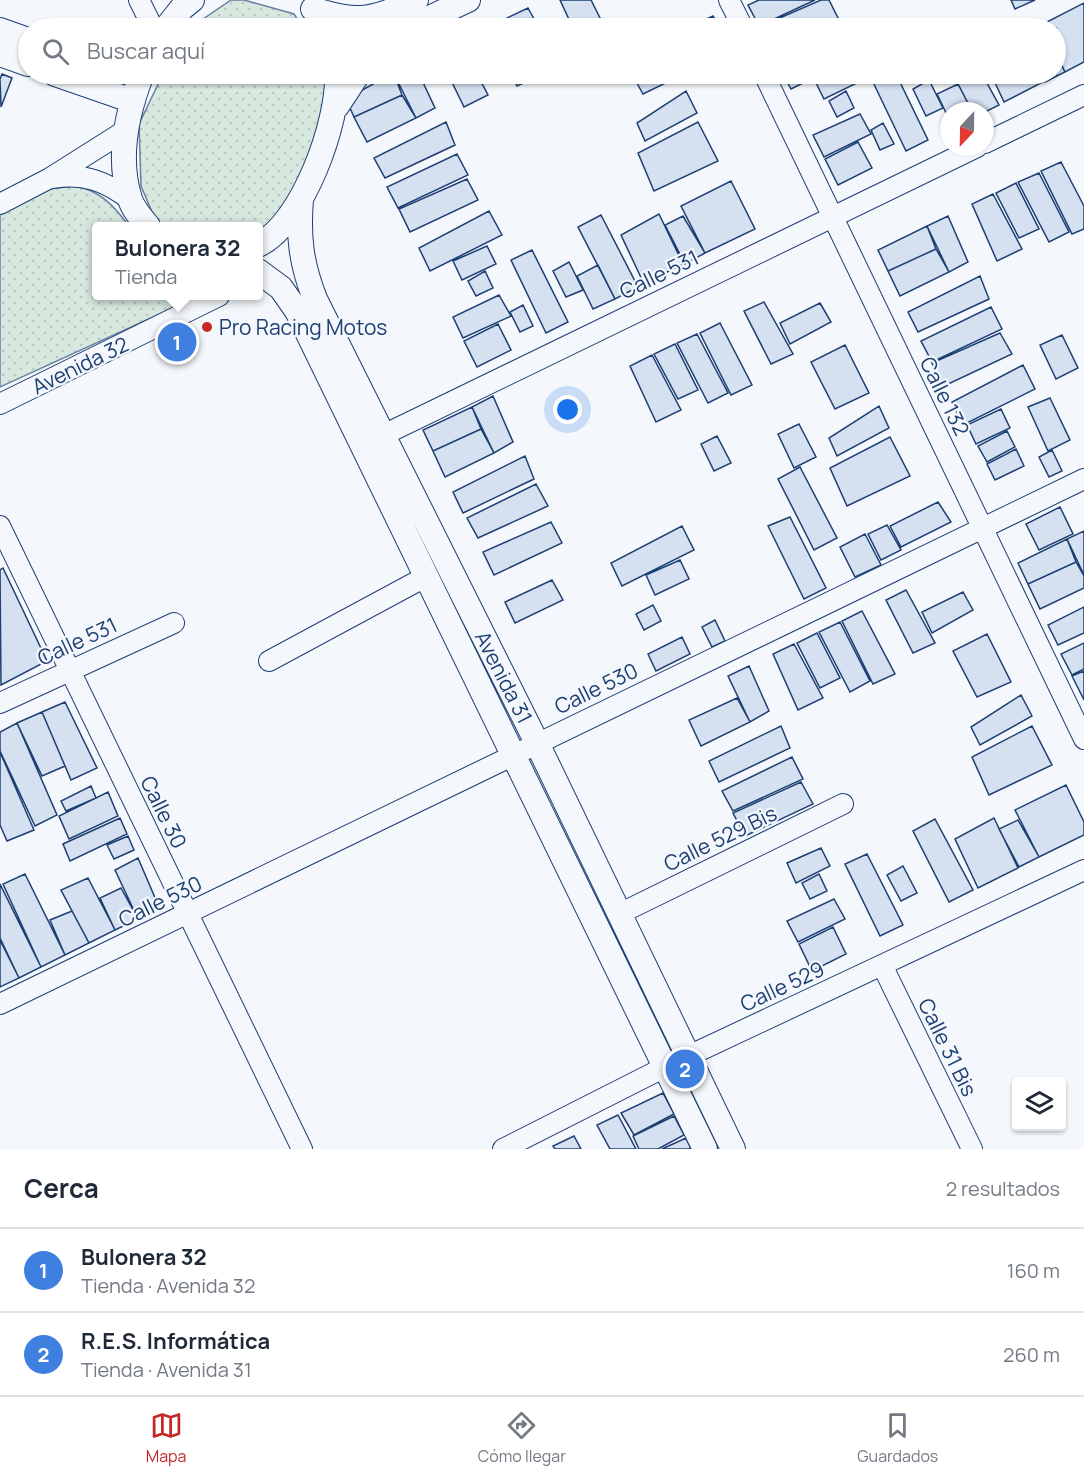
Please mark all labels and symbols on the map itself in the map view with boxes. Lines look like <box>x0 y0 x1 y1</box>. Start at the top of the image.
north arrow <box>940 102 994 156</box>
street label: Calle 531 <box>615 243 703 305</box>
place label: Pro Racing Motos <box>219 313 387 341</box>
pin: 1 <box>158 320 196 364</box>
marker: Pro Racing Motos <box>200 320 214 334</box>
street label: Avenida 32 <box>27 330 133 400</box>
street label: Calle 132 <box>914 352 976 440</box>
your location <box>553 395 582 424</box>
street label: Calle 531 <box>33 610 121 672</box>
street label: Avenida 31 <box>469 626 539 728</box>
street label: Calle 530 <box>550 656 642 720</box>
street label: Calle 30 <box>134 771 194 853</box>
street label: Calle 529 Bis <box>659 799 781 877</box>
street label: Calle 530 <box>114 869 206 933</box>
street label: Calle 529 <box>736 954 828 1018</box>
street label: Calle 31 Bis <box>912 993 984 1101</box>
pin: 2 <box>666 1046 704 1092</box>

